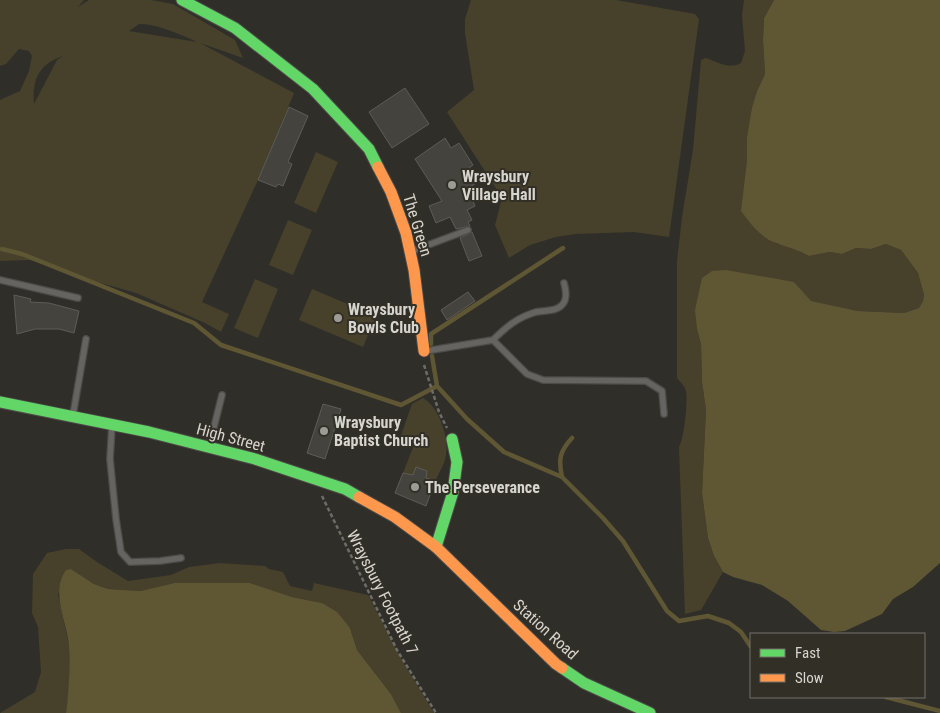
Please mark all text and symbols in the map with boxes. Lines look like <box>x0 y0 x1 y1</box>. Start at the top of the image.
place label: Wraysbury Village Hall <box>462 167 536 204</box>
marker: Wraysbury Village Hall <box>446 179 458 191</box>
street label: The Green <box>399 192 436 259</box>
place label: Wraysbury Bowls Club <box>348 300 419 337</box>
marker: Wraysbury Bowls Club <box>332 312 344 324</box>
place label: Wraysbury Baptist Church <box>334 413 429 450</box>
street label: High Street <box>194 419 268 456</box>
marker: Wraysbury Baptist Church <box>318 425 330 437</box>
place label: The Perseverance <box>425 478 540 497</box>
marker: The Perseverance <box>409 481 421 493</box>
street label: Wraysbury Footpath 7 <box>343 527 422 658</box>
street label: Station Road <box>509 595 582 663</box>
legend <box>750 633 925 698</box>
text: Fast <box>795 644 820 662</box>
text: Slow <box>795 669 824 687</box>

